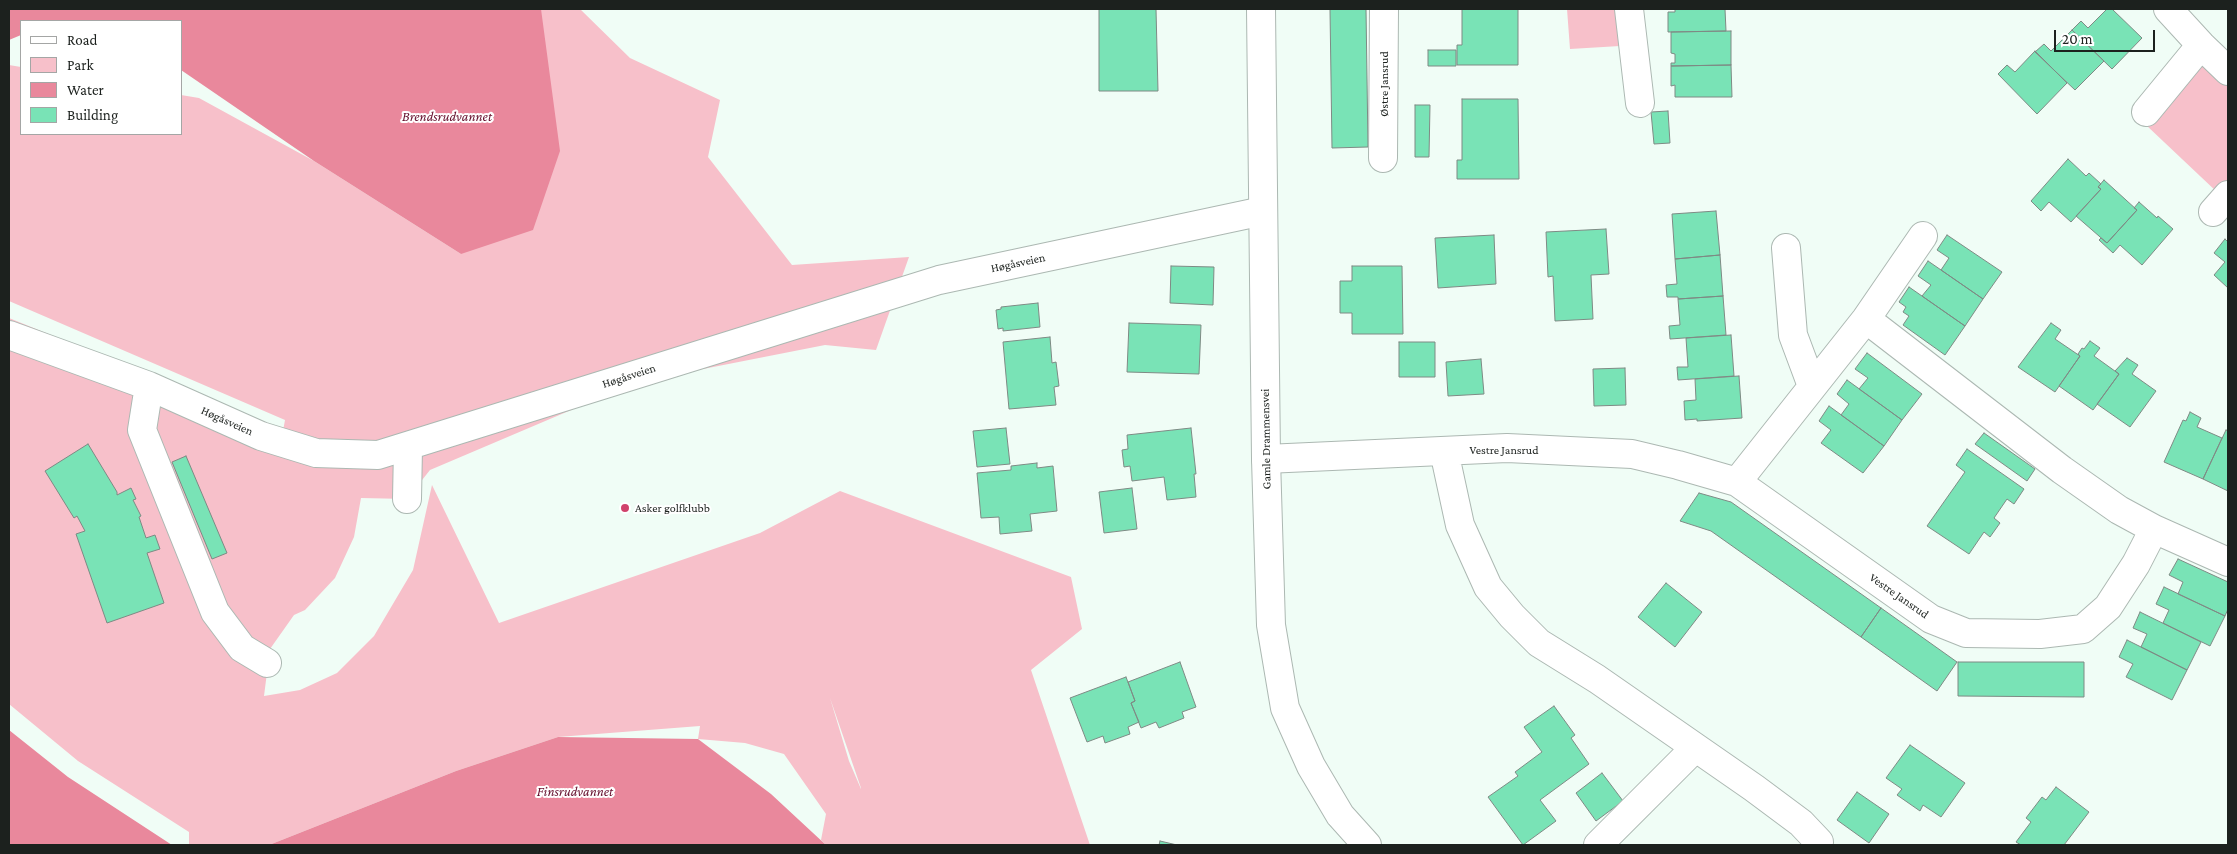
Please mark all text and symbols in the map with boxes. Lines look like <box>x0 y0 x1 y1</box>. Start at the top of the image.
legend <box>20 20 182 135</box>
scale bar <box>2057 20 2158 52</box>
text: 20 m <box>2062 31 2093 47</box>
text: Road <box>67 32 97 48</box>
street label: Østre Jansrud <box>1377 51 1391 117</box>
text: Park <box>67 57 94 73</box>
text: Water <box>67 82 104 98</box>
text: Building <box>67 107 118 123</box>
water label: Brendsrudvannet <box>402 109 492 125</box>
street label: Høgåsveien <box>989 250 1047 276</box>
street label: Høgåsveien <box>600 361 658 391</box>
street label: Gamle Drammensvei <box>1258 389 1274 489</box>
street label: Høgåsveien <box>199 403 255 439</box>
street label: Vestre Jansrud <box>1469 443 1539 457</box>
place label: Asker golfklubb <box>635 501 710 515</box>
marker: Asker golfklubb <box>619 502 631 514</box>
street label: Vestre Jansrud <box>1867 570 1931 622</box>
water label: Finsrudvannet <box>537 784 613 800</box>

